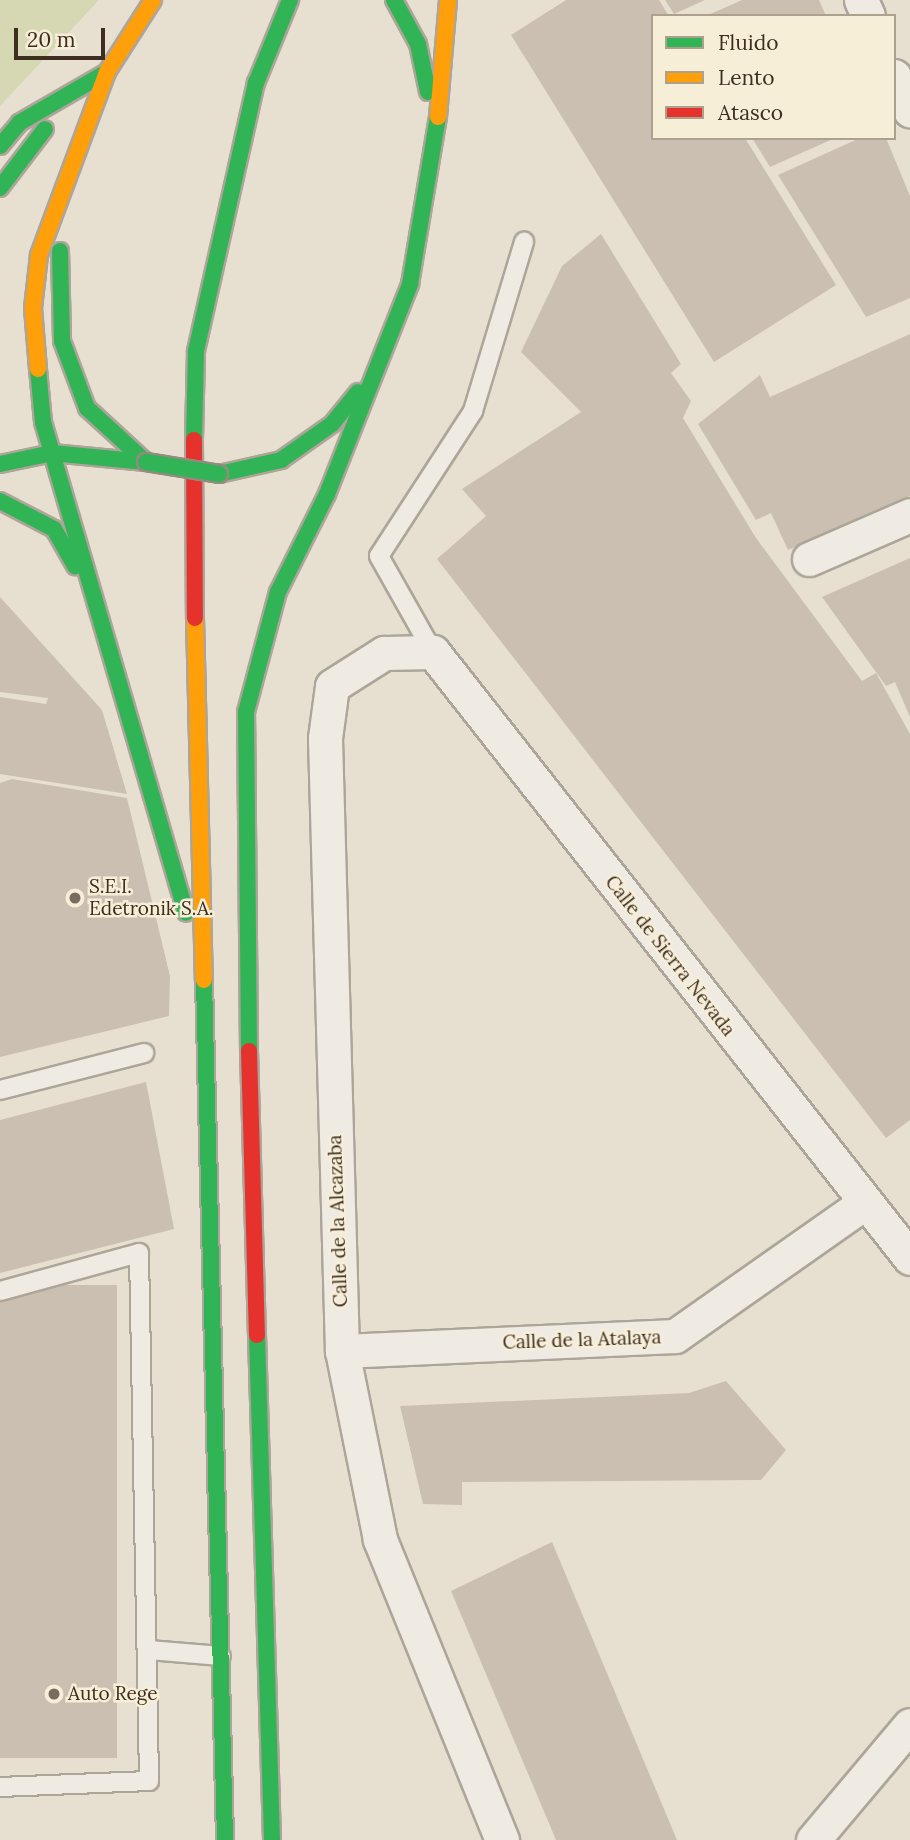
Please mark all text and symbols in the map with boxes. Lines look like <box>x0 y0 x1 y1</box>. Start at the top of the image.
scale bar <box>18 14 108 58</box>
legend <box>651 14 896 140</box>
text: 20 m <box>27 26 76 53</box>
text: Fluido <box>718 29 779 56</box>
text: Lento <box>718 64 775 91</box>
text: Atasco <box>718 99 783 126</box>
street label: Calle de Sierra Nevada <box>600 871 740 1041</box>
place label: S.E.I. Edetronik S.A. <box>89 876 214 920</box>
marker: S.E.I. Edetronik S.A. <box>67 890 83 906</box>
street label: Calle de la Alcazaba <box>324 1134 352 1308</box>
street label: Calle de la Atalaya <box>502 1326 662 1354</box>
place label: Auto Rege <box>68 1683 158 1705</box>
marker: Auto Rege <box>46 1686 62 1702</box>

